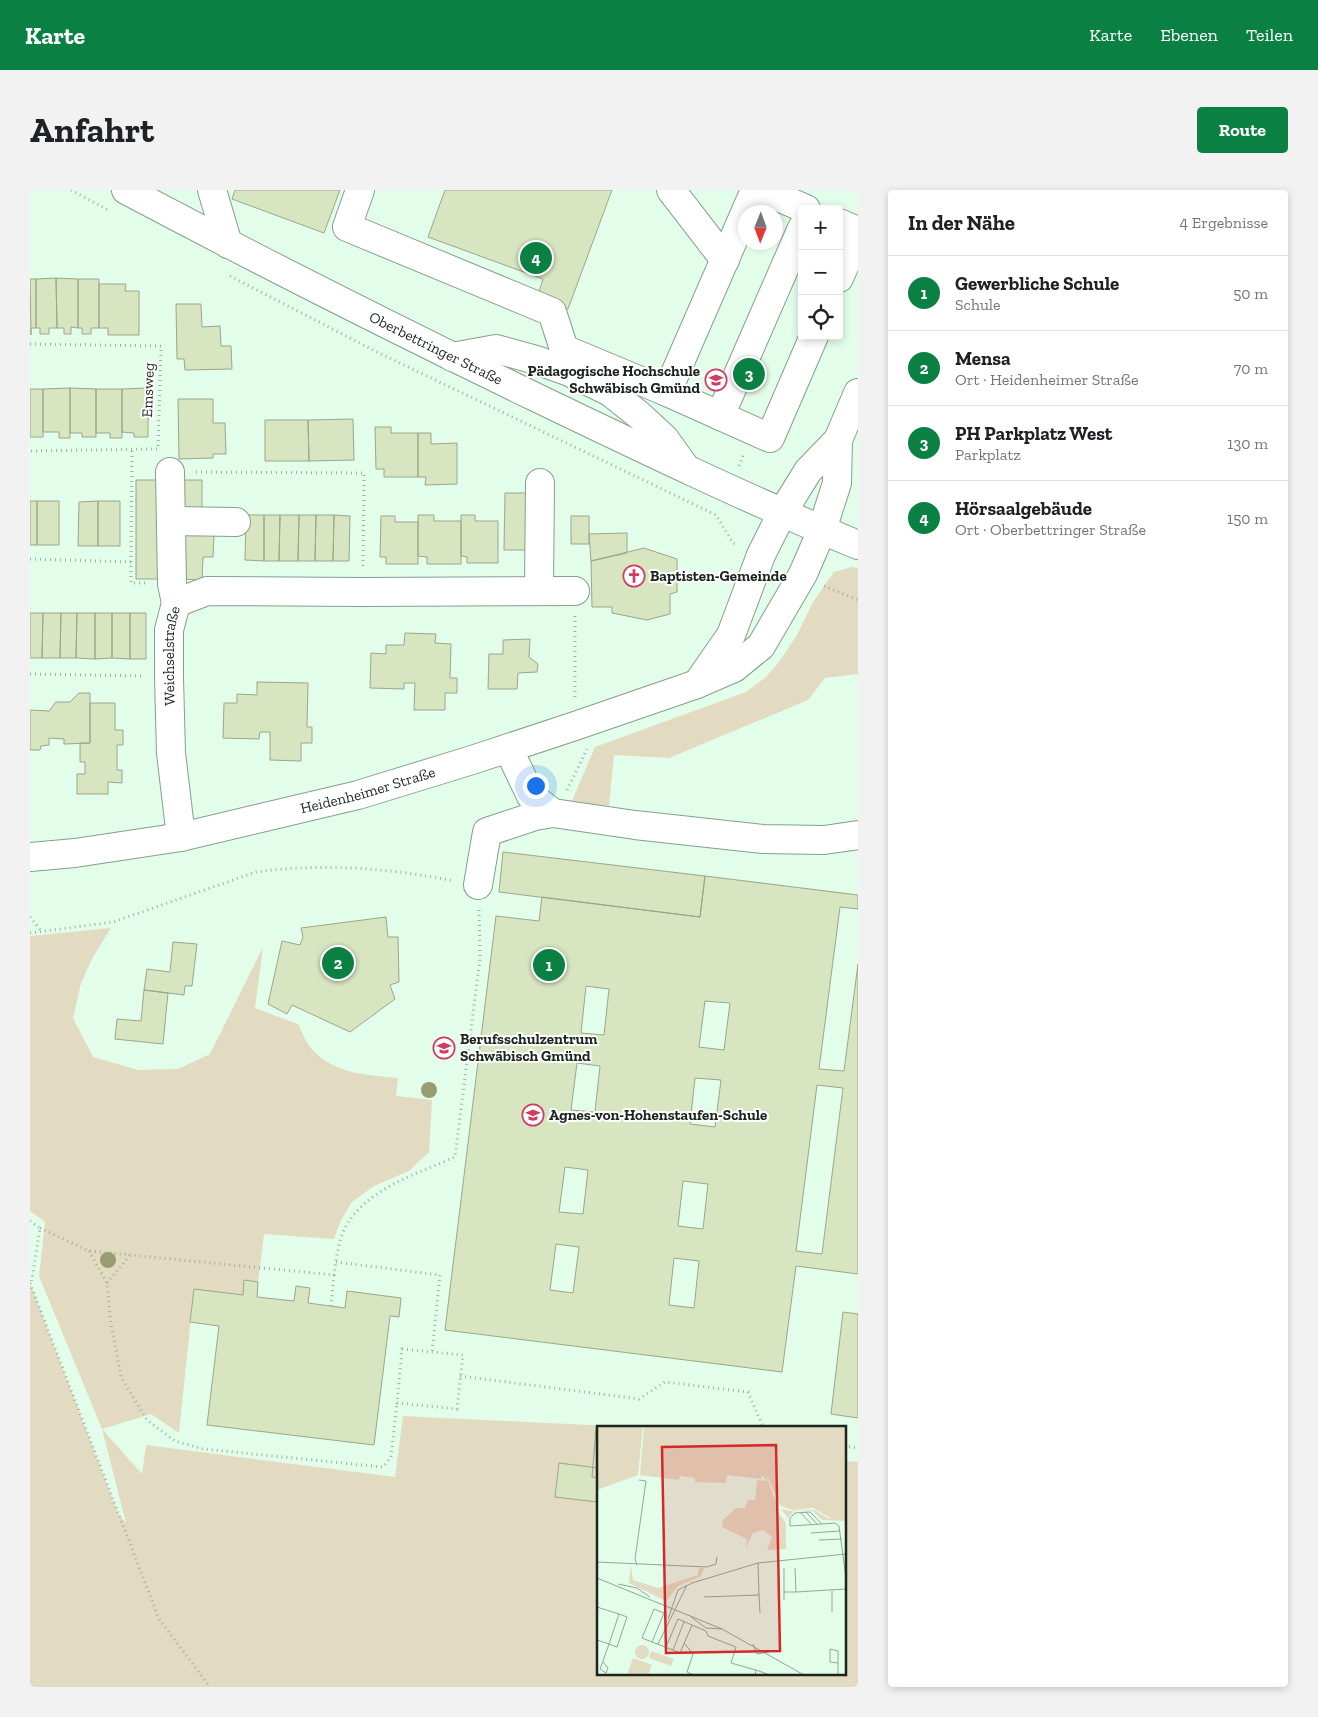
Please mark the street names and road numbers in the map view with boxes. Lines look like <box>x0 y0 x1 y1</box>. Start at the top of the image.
street label: Oberbettringer Straße <box>366 308 505 389</box>
street label: Emsweg <box>138 362 158 418</box>
street label: Weichselstraße <box>160 604 184 706</box>
street label: Heidenheimer Straße <box>299 763 437 817</box>

